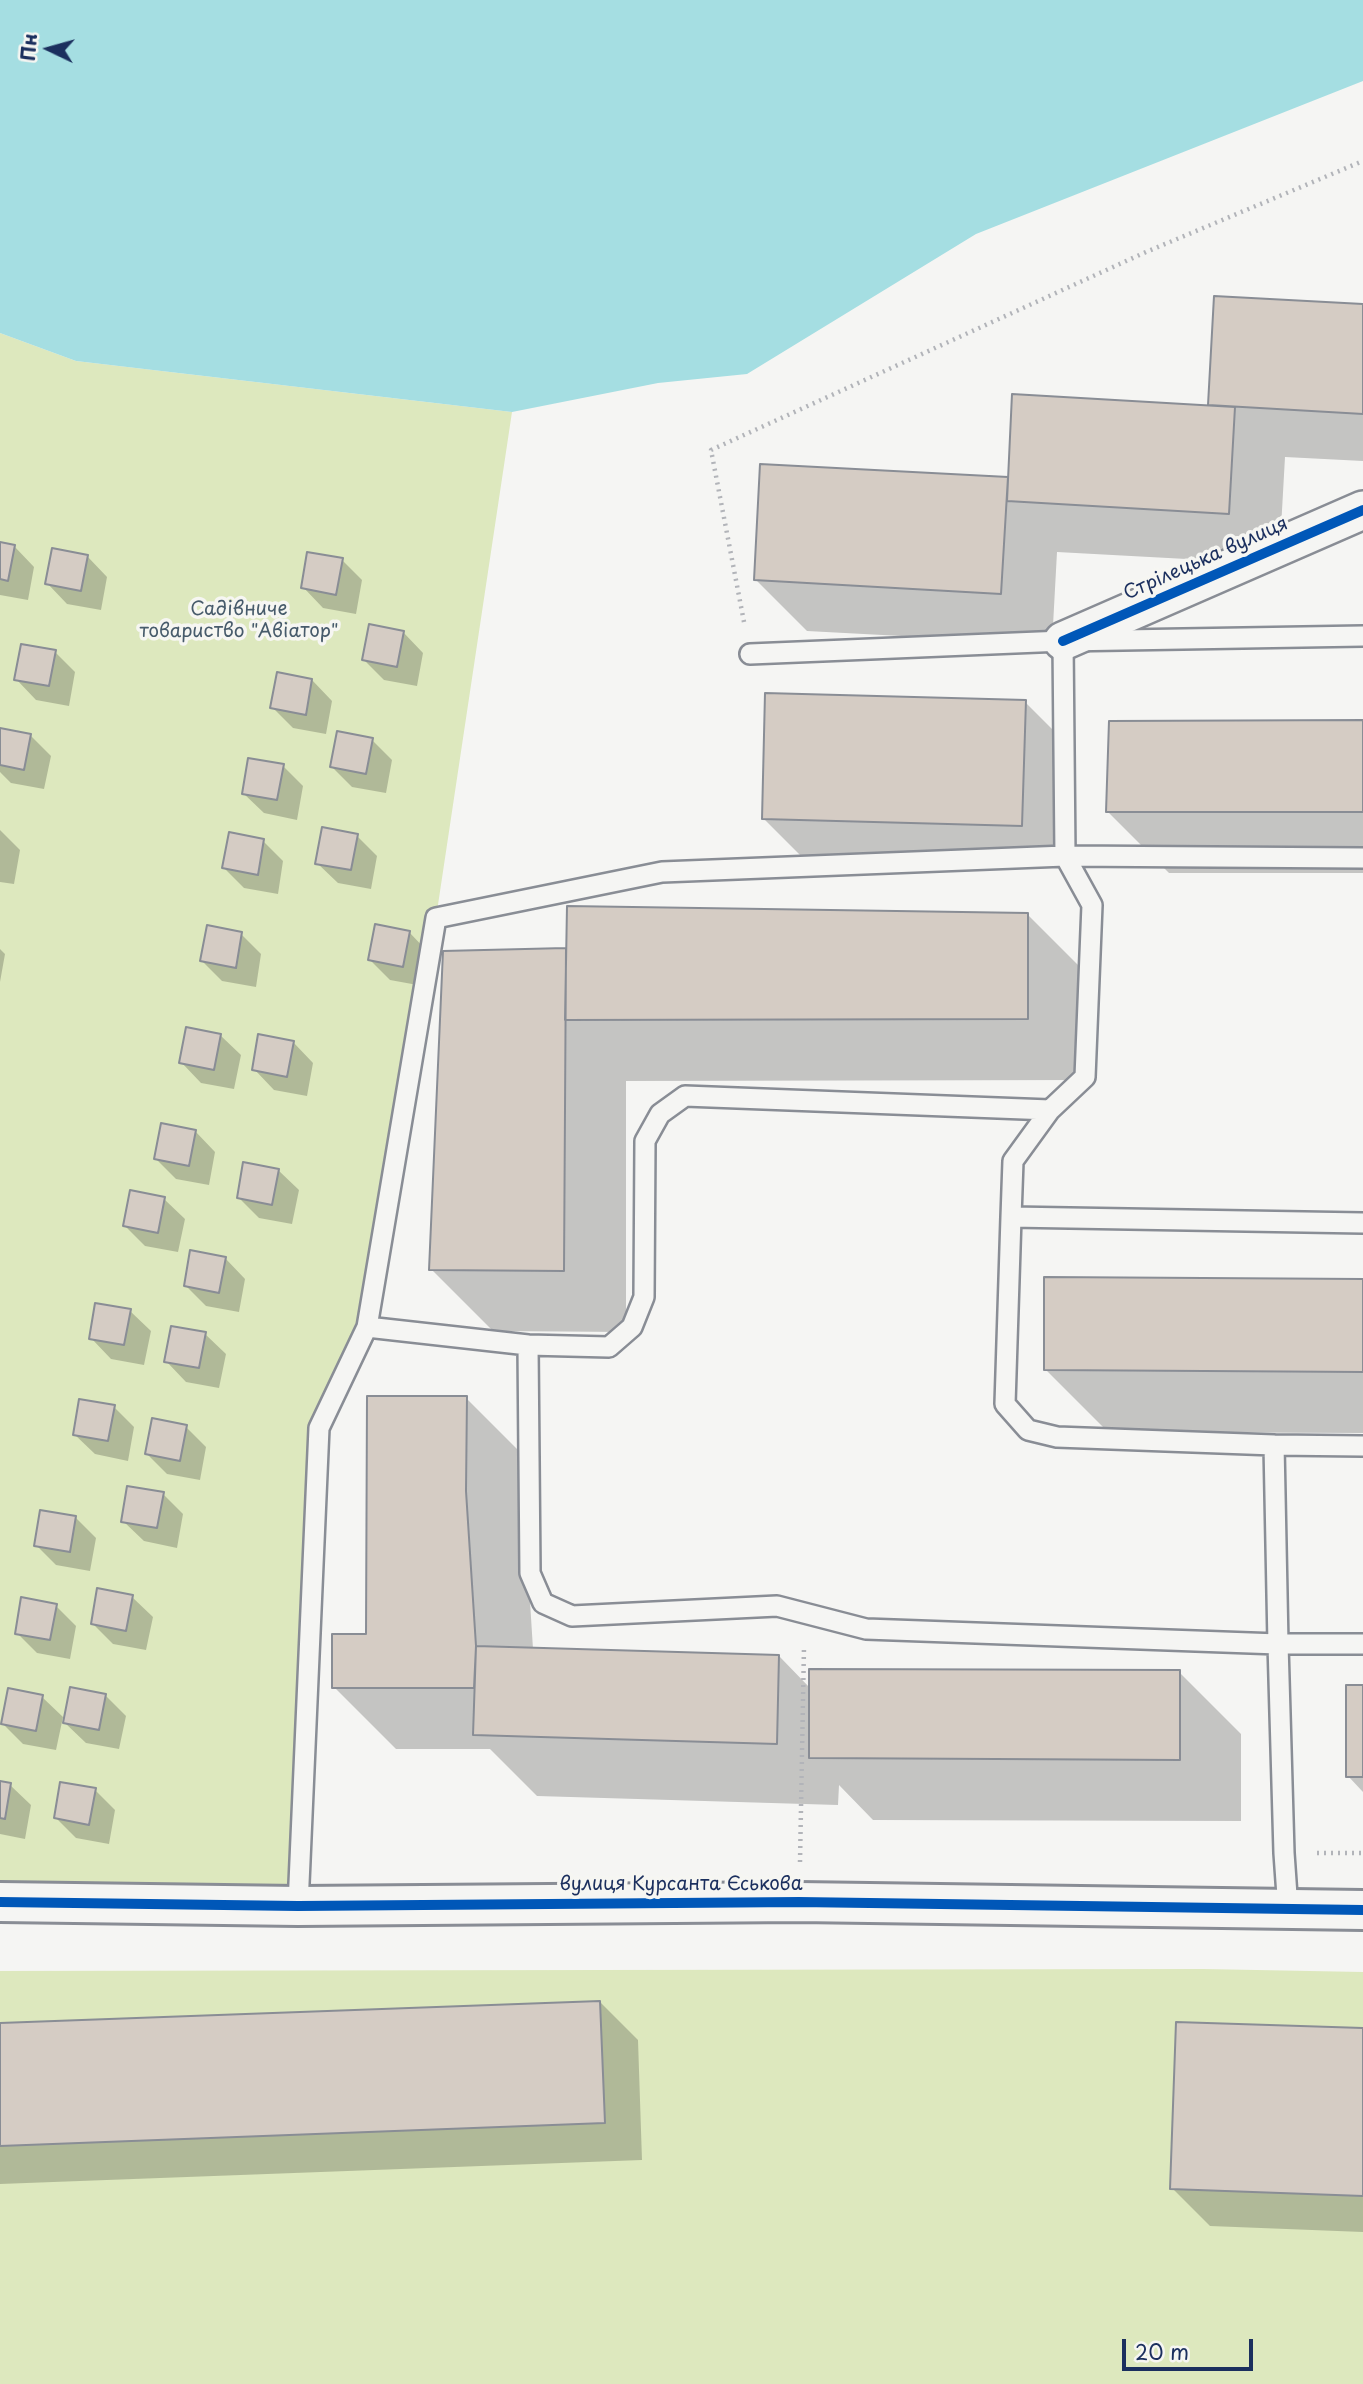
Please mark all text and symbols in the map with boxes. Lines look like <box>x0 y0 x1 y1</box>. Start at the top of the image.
north arrow <box>14 14 84 84</box>
text: Пн <box>13 32 43 62</box>
street label: Стрілецька вулиця <box>1120 513 1292 605</box>
park label: Садівниче товариство "Авіатор" <box>139 599 339 643</box>
street label: вулиця Курсанта Єськова <box>559 1874 803 1896</box>
scale bar <box>1125 2324 1256 2368</box>
text: 20 m <box>1135 2335 1189 2367</box>

